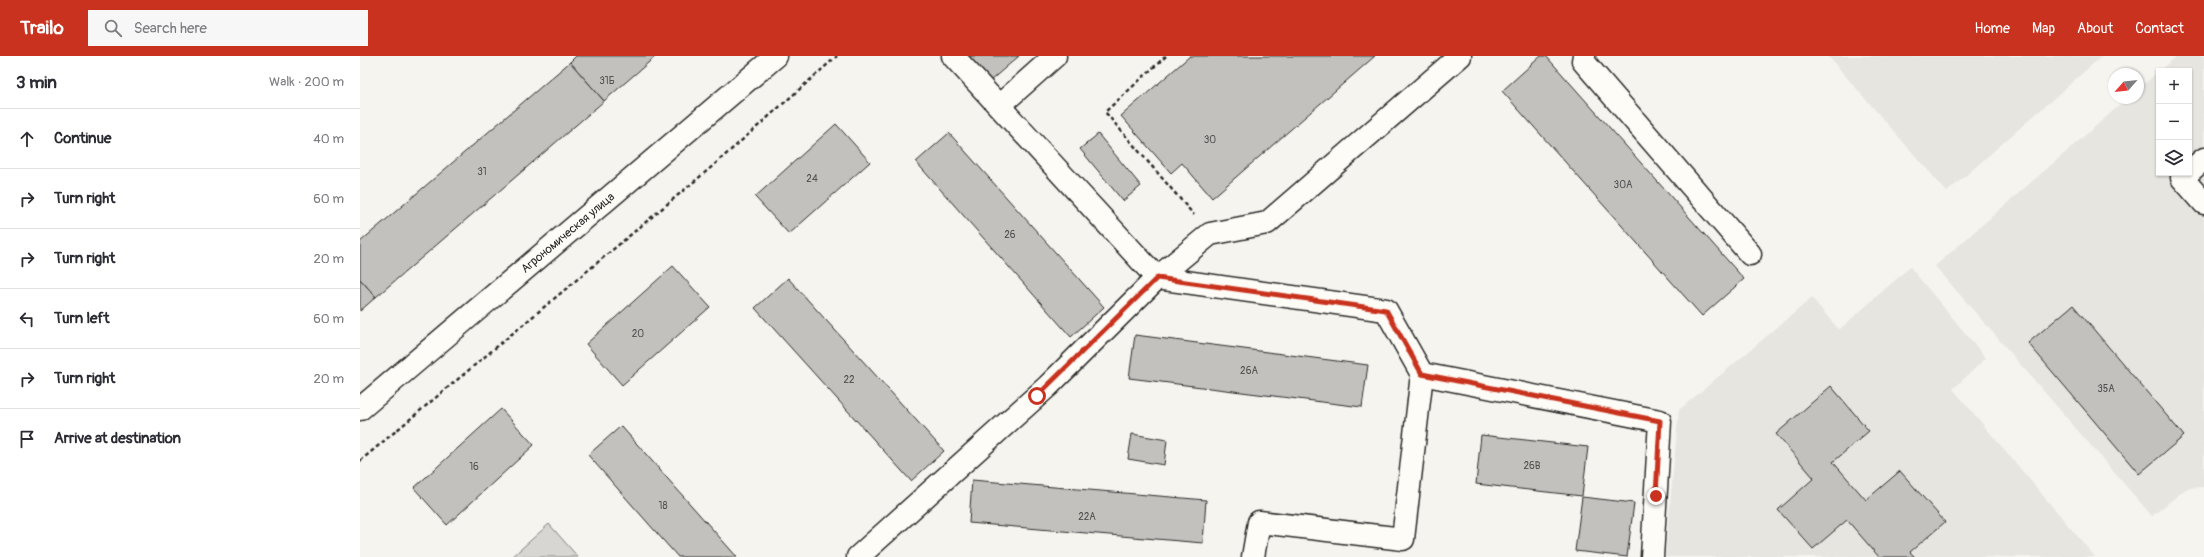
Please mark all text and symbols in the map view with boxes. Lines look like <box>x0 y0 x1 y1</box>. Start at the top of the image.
search box <box>88 10 368 46</box>
text: Trailo <box>20 16 64 40</box>
icon: search <box>102 17 124 39</box>
text: Search here <box>134 19 207 38</box>
text: Home <box>1975 20 2010 37</box>
text: Map <box>2032 20 2055 37</box>
text: About <box>2077 20 2113 37</box>
text: Contact <box>2135 20 2184 37</box>
north arrow <box>2108 68 2144 104</box>
map controls <box>2156 68 2192 176</box>
button: + <box>2156 68 2192 104</box>
text: 3 min <box>16 72 57 93</box>
text: Walk · 200 m <box>269 74 344 90</box>
house number: 31Б <box>599 75 615 87</box>
button: − <box>2156 104 2192 140</box>
icon: ahead <box>16 128 38 150</box>
text: Continue <box>54 129 112 148</box>
text: 40 m <box>313 131 344 147</box>
house number: 30 <box>1204 134 1216 146</box>
button: layers <box>2156 140 2192 176</box>
house number: 31 <box>477 166 487 178</box>
house number: 24 <box>806 173 818 185</box>
house number: 30А <box>1614 179 1633 191</box>
icon: right <box>16 188 38 210</box>
text: Turn right <box>54 189 115 208</box>
street label: Агрономическая улица <box>518 189 618 277</box>
text: 60 m <box>313 191 344 207</box>
house number: 26 <box>1004 229 1016 241</box>
icon: right <box>16 248 38 270</box>
text: Turn right <box>54 249 115 268</box>
text: 20 m <box>313 251 344 267</box>
icon: left <box>16 308 38 330</box>
text: Turn left <box>54 309 110 328</box>
text: 60 m <box>313 311 344 327</box>
house number: 20 <box>632 328 644 340</box>
house number: 26А <box>1240 365 1258 377</box>
icon: right <box>16 368 38 390</box>
text: Turn right <box>54 369 115 388</box>
text: 20 m <box>313 371 344 387</box>
house number: 22 <box>843 374 855 386</box>
house number: 35А <box>2097 383 2115 395</box>
route start <box>1028 387 1046 405</box>
icon: arrive <box>16 428 38 450</box>
text: Arrive at destination <box>54 429 181 448</box>
house number: 26В <box>1523 460 1541 472</box>
house number: 16 <box>469 461 479 473</box>
route end <box>1647 487 1665 505</box>
house number: 18 <box>659 500 667 512</box>
house number: 22А <box>1078 511 1096 523</box>

